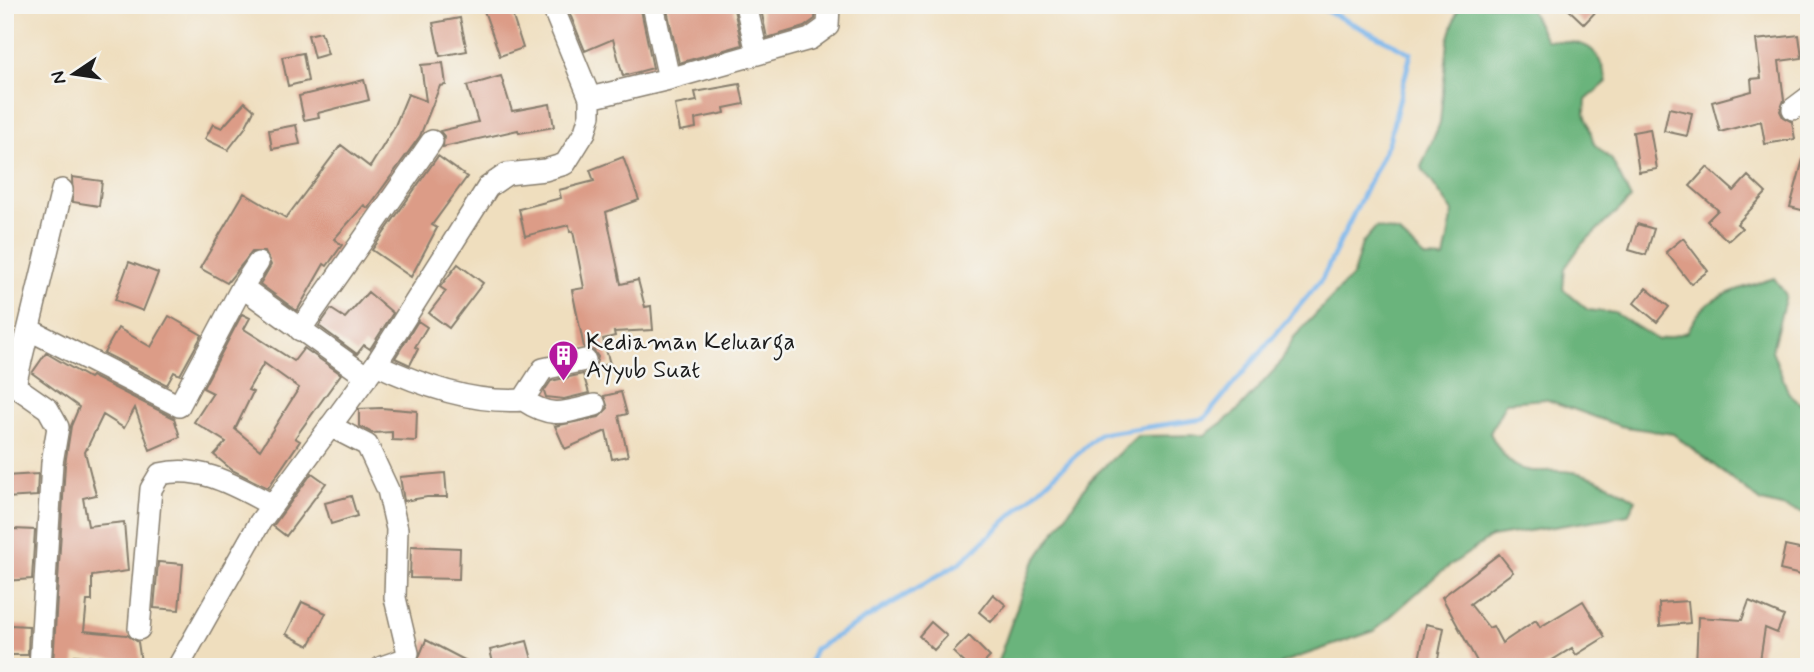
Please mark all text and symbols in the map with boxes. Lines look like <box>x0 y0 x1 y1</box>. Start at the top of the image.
north arrow <box>38 38 108 108</box>
text: N <box>45 69 73 86</box>
place label: Kediaman Keluarga Ayyub Suat <box>586 327 795 386</box>
building icon: Kediaman Keluarga Ayyub Suat <box>546 338 580 382</box>

